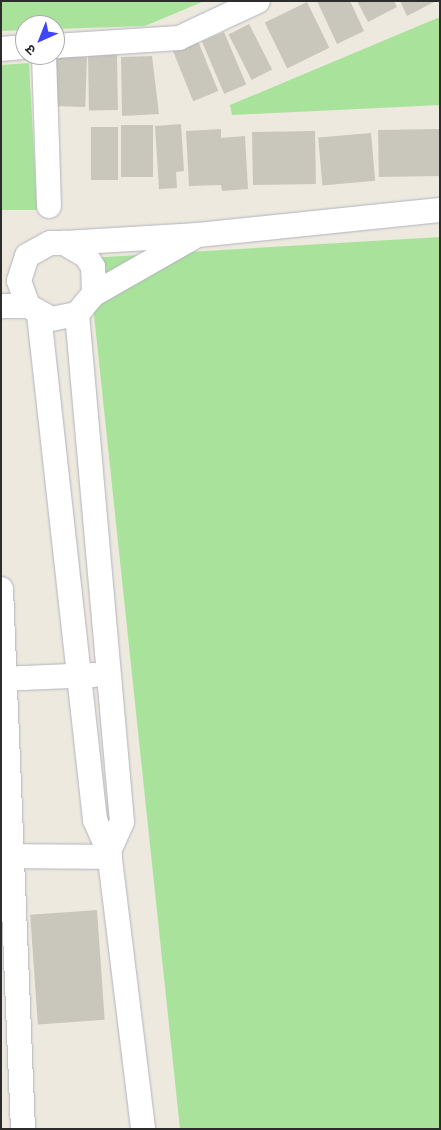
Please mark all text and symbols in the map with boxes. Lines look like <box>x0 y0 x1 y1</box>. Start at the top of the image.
north arrow <box>15 15 65 65</box>
text: उ <box>22 41 39 59</box>

